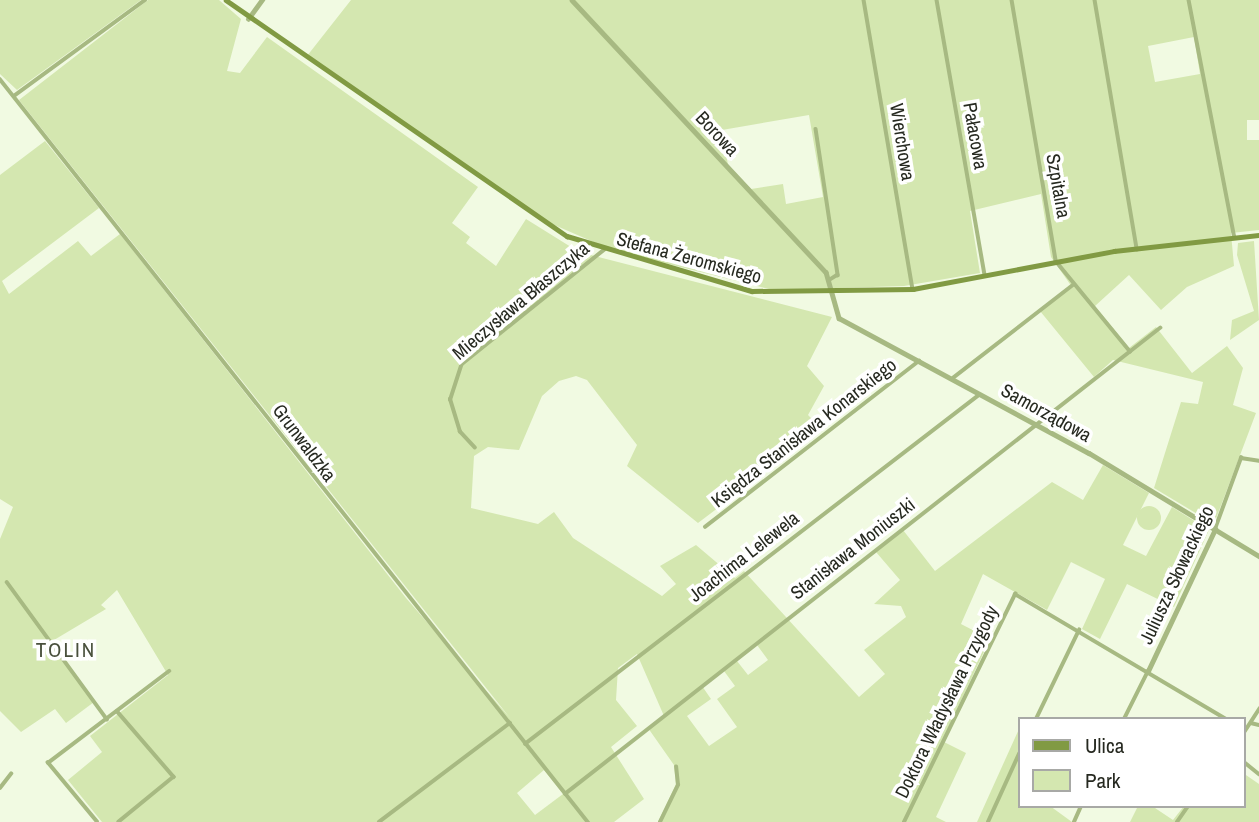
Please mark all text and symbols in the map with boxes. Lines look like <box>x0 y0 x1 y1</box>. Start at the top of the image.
street label: Pałacowa <box>958 101 992 171</box>
street label: Wierchowa <box>885 102 919 182</box>
street label: Borowa <box>691 107 743 161</box>
street label: Szpitalna <box>1041 152 1075 220</box>
street label: Stefana Żeromskiego <box>614 228 764 288</box>
street label: Mieczysława Błaszczyka <box>448 237 594 365</box>
street label: Księdza Stanisława Konarskiego <box>707 354 901 512</box>
street label: Samorządowa <box>997 379 1095 447</box>
street label: Grunwaldzka <box>268 400 340 486</box>
street label: Stanisława Moniuszki <box>786 493 920 605</box>
street label: Juliusza Słowackiego <box>1135 502 1219 648</box>
street label: Joachima Lelewela <box>684 507 804 607</box>
street label: Doktora Władysława Przygody <box>890 602 1004 802</box>
district label: TOLIN <box>36 637 96 663</box>
legend <box>1018 717 1245 808</box>
text: Ulica <box>1085 731 1124 760</box>
text: Park <box>1085 766 1120 795</box>

